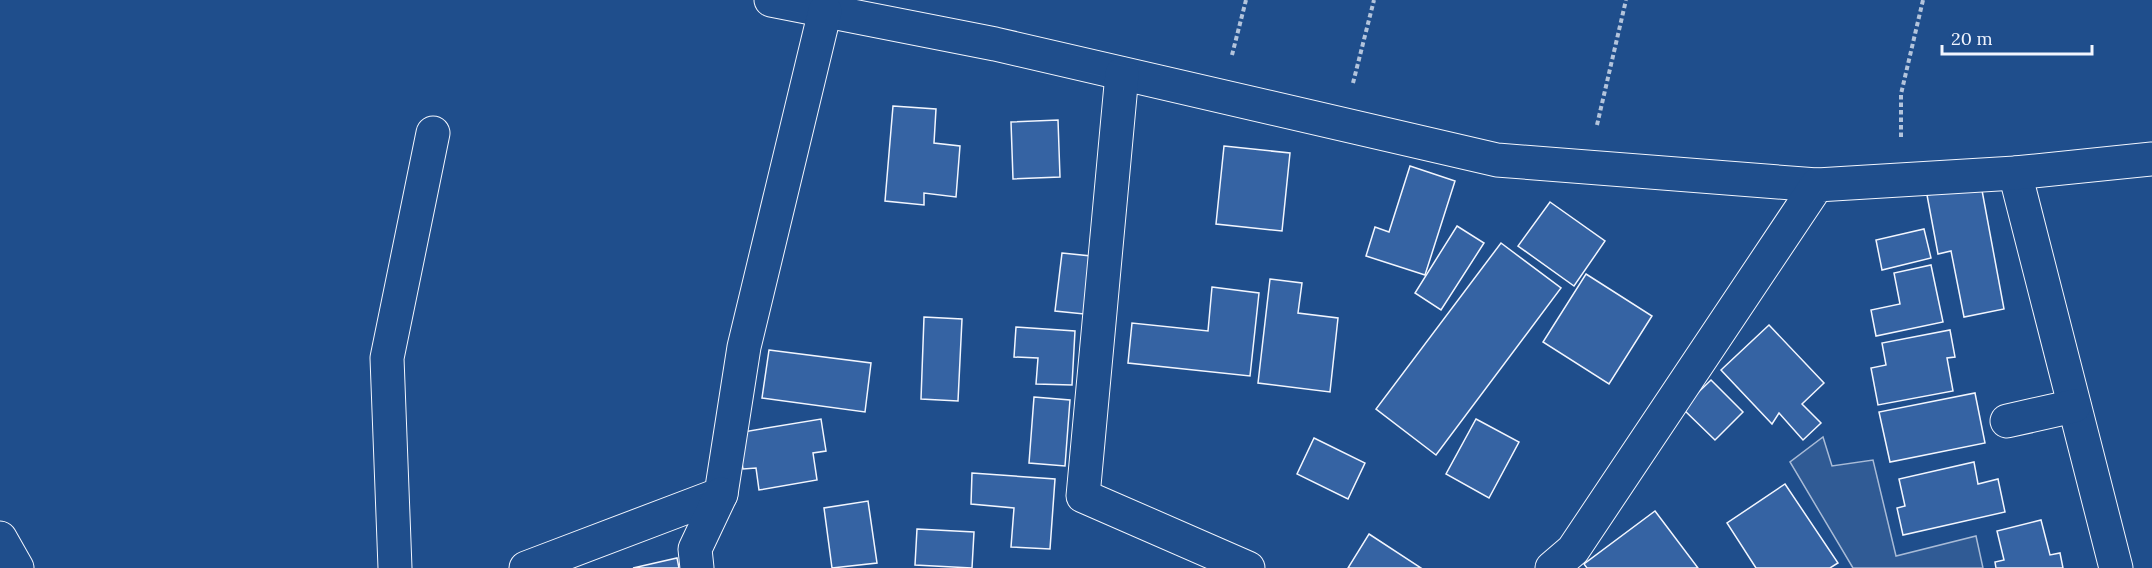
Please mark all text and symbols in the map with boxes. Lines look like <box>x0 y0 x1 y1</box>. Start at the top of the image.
scale bar <box>1942 18 2092 56</box>
text: 20 m <box>1951 27 1993 50</box>

